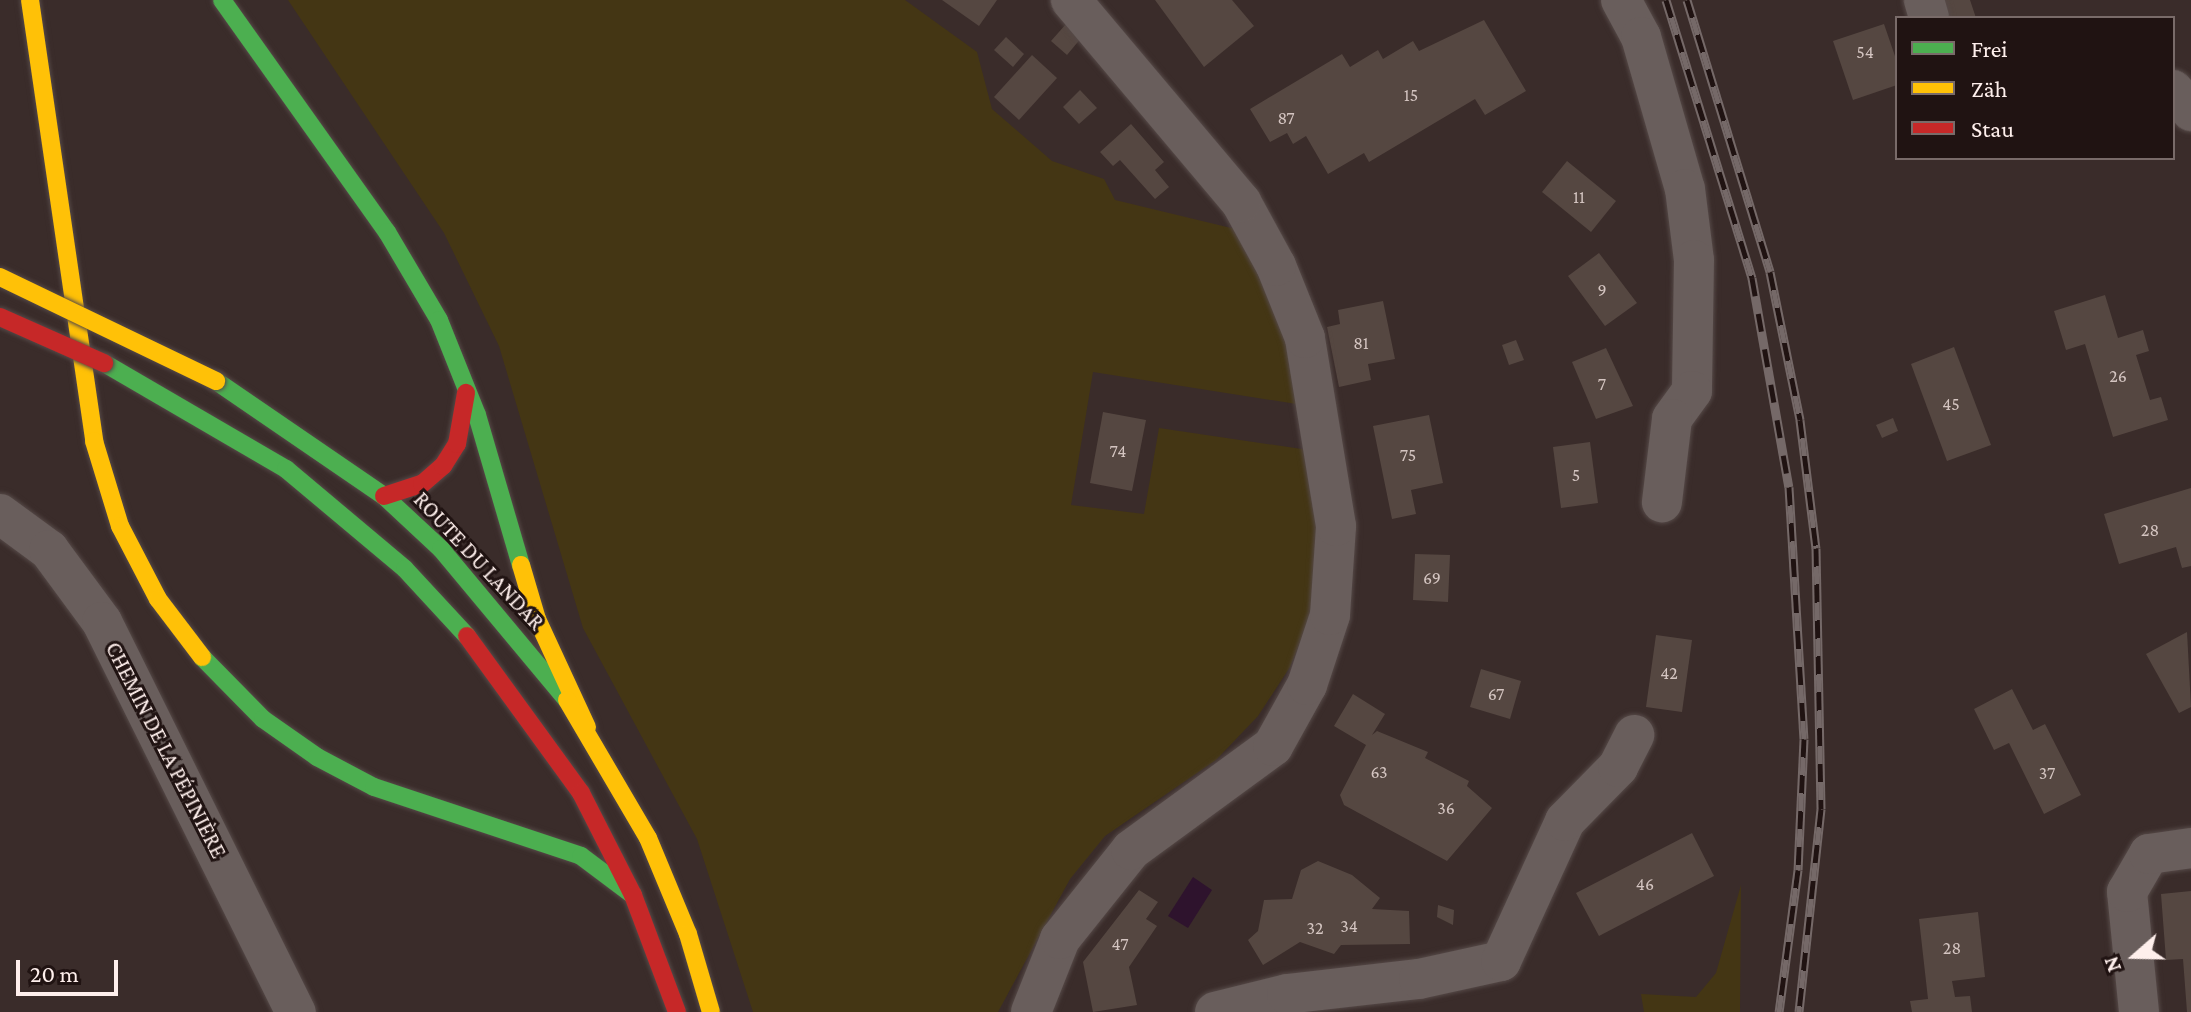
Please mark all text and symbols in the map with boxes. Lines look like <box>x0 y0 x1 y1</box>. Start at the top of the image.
legend <box>1895 16 2175 160</box>
text: Frei <box>1971 35 2008 62</box>
house number: 54 <box>1856 41 1874 63</box>
text: Zäh <box>1971 75 2008 102</box>
house number: 15 <box>1404 84 1418 106</box>
house number: 87 <box>1277 107 1295 129</box>
text: Stau <box>1971 115 2014 142</box>
house number: 11 <box>1573 186 1585 208</box>
house number: 9 <box>1597 279 1607 301</box>
house number: 81 <box>1353 332 1369 354</box>
house number: 26 <box>2109 365 2127 387</box>
house number: 7 <box>1598 373 1606 395</box>
house number: 45 <box>1942 393 1960 415</box>
house number: 74 <box>1110 440 1126 462</box>
house number: 75 <box>1400 444 1416 466</box>
house number: 5 <box>1572 464 1580 486</box>
street label: ROUTE DU LANDAR <box>408 486 550 636</box>
house number: 28 <box>2141 519 2159 541</box>
house number: 69 <box>1423 567 1441 589</box>
street label: CHEMIN DE LA PÉPINIÈRE <box>100 637 232 863</box>
house number: 42 <box>1660 662 1678 684</box>
house number: 67 <box>1488 683 1504 705</box>
house number: 63 <box>1370 761 1388 783</box>
house number: 37 <box>2039 762 2055 784</box>
house number: 36 <box>1437 797 1455 819</box>
house number: 46 <box>1636 873 1654 895</box>
house number: 34 <box>1340 915 1358 937</box>
north arrow <box>2095 916 2175 996</box>
house number: 32 <box>1306 917 1324 939</box>
house number: 47 <box>1111 933 1129 955</box>
house number: 28 <box>1943 937 1961 959</box>
scale bar <box>20 944 122 994</box>
text: N <box>2098 953 2126 976</box>
text: 20 m <box>30 960 79 987</box>

